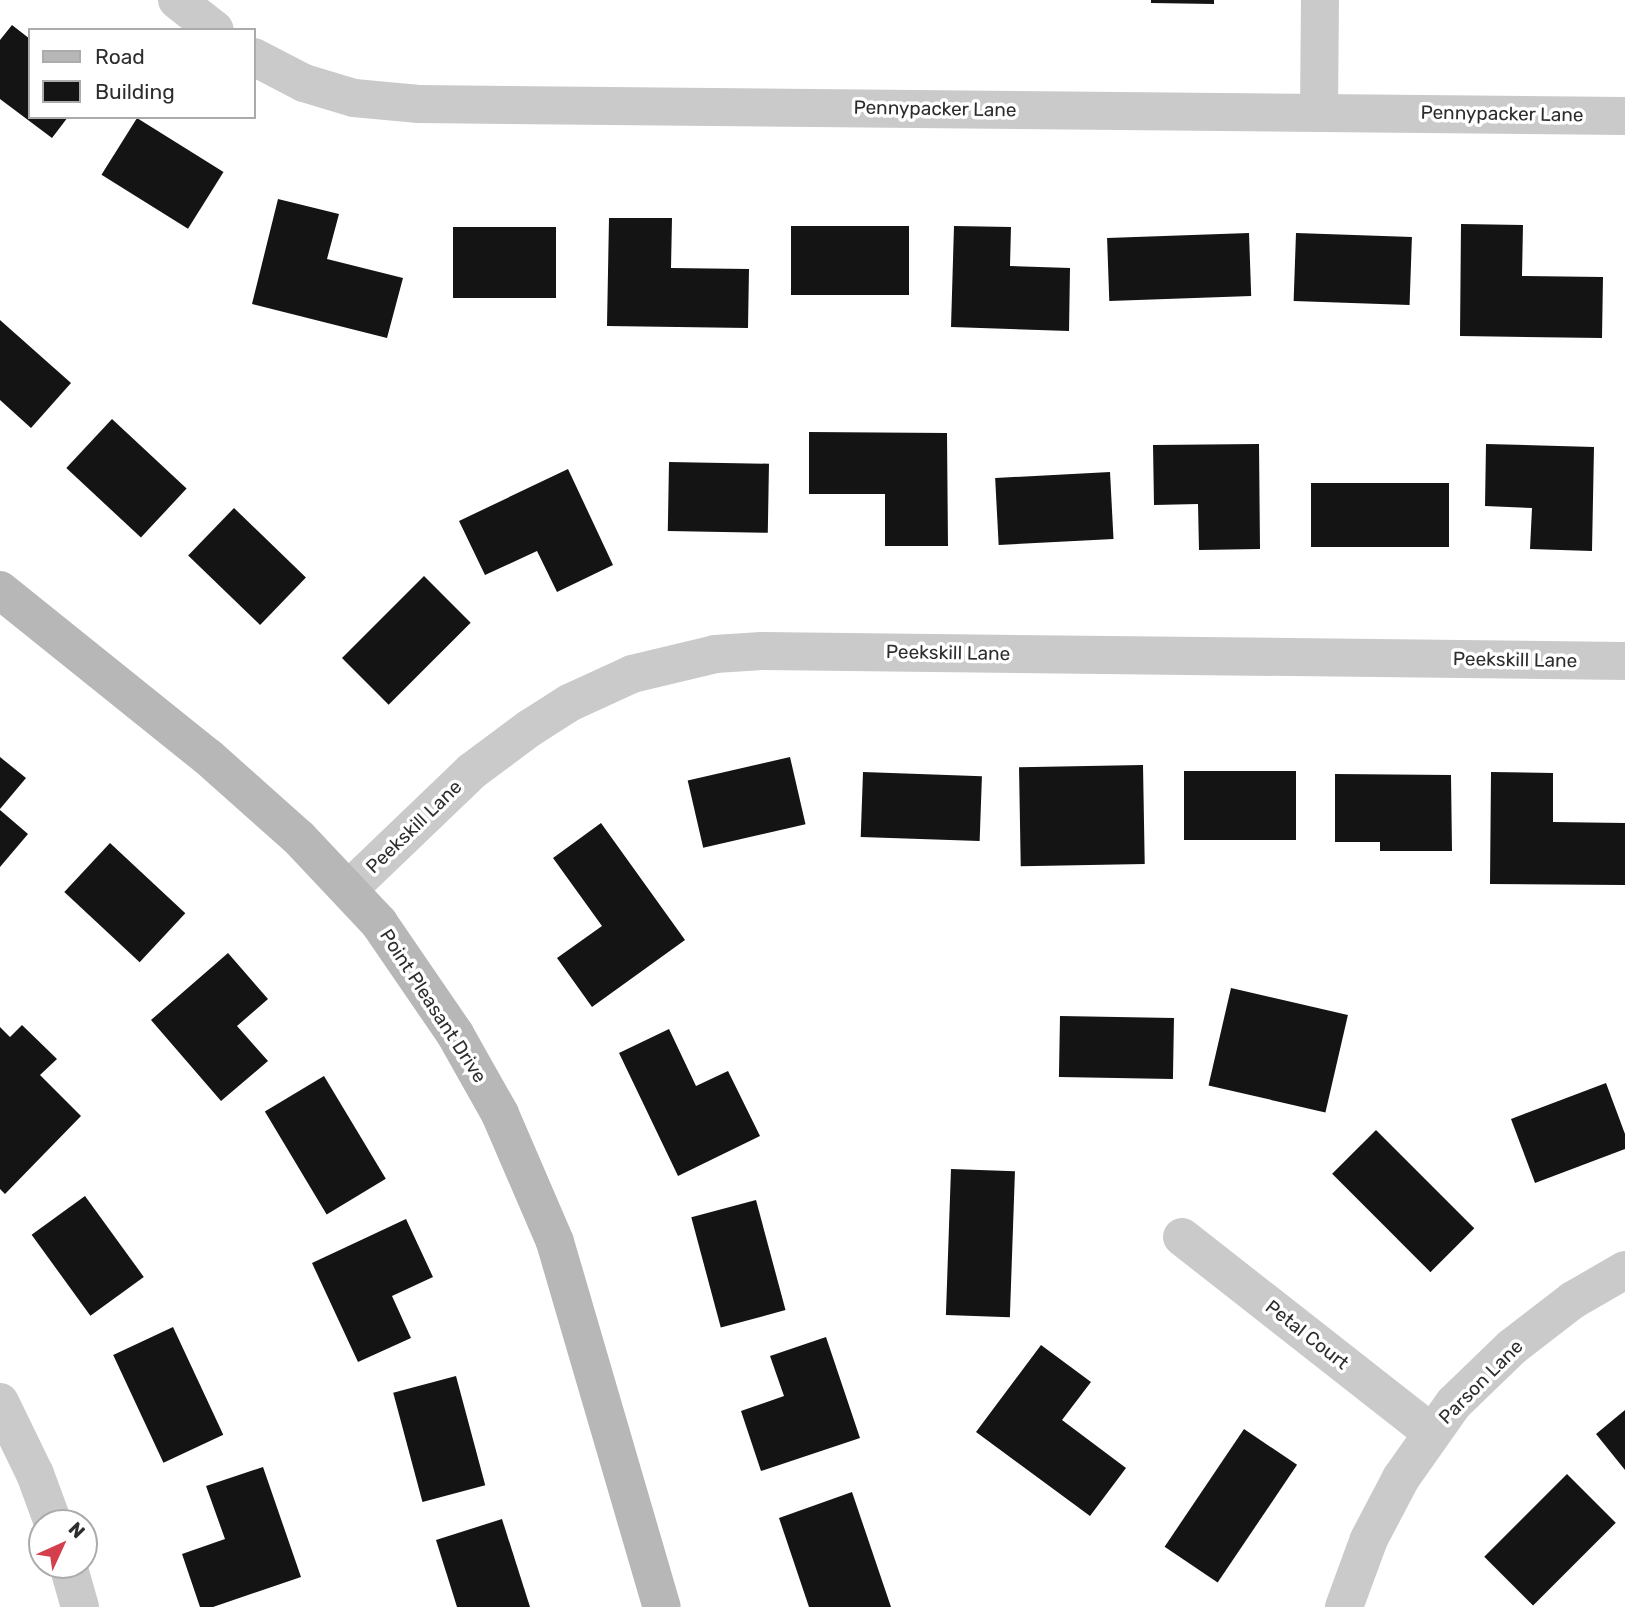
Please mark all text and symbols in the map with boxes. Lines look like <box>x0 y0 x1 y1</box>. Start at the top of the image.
legend <box>28 28 256 119</box>
text: Road <box>95 44 145 69</box>
text: Building <box>95 79 175 104</box>
street label: Pennypacker Lane <box>853 96 1017 122</box>
street label: Pennypacker Lane <box>1420 101 1584 127</box>
street label: Peekskill Lane <box>886 641 1010 665</box>
street label: Peekskill Lane <box>1453 648 1577 672</box>
street label: Peekskill Lane <box>361 776 467 878</box>
street label: Point Pleasant Drive <box>375 925 491 1087</box>
street label: Petal Court <box>1261 1295 1353 1375</box>
street label: Parson Lane <box>1434 1335 1528 1429</box>
north arrow <box>28 1509 98 1579</box>
text: N <box>64 1517 90 1543</box>

